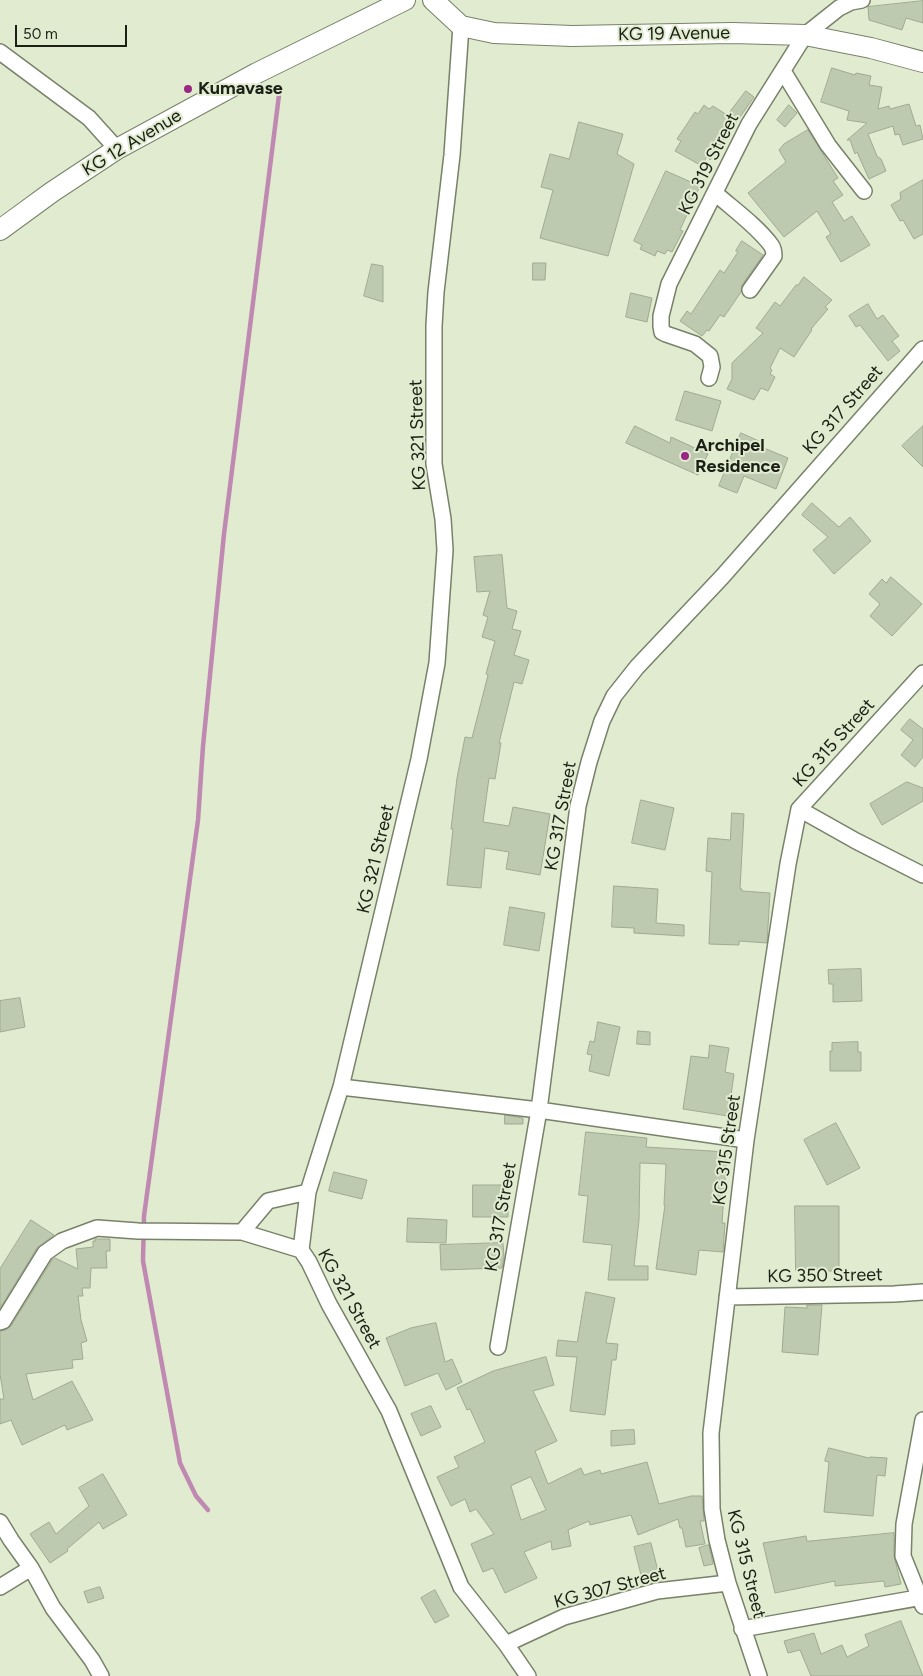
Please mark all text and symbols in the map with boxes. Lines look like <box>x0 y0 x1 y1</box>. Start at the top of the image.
scale bar <box>18 15 130 47</box>
street label: KG 19 Avenue <box>618 22 730 46</box>
text: 50 m <box>23 25 58 43</box>
place label: Kumavase <box>198 78 283 100</box>
marker: Kumavase <box>182 83 194 95</box>
street label: KG 12 Avenue <box>78 105 186 181</box>
street label: KG 319 Street <box>674 109 744 219</box>
street label: KG 317 Street <box>798 361 888 459</box>
street label: KG 321 Street <box>405 379 431 491</box>
place label: Archipel Residence <box>695 435 780 478</box>
marker: Archipel Residence <box>679 450 691 462</box>
street label: KG 315 Street <box>789 694 879 792</box>
street label: KG 317 Street <box>541 760 581 872</box>
street label: KG 321 Street <box>353 802 399 916</box>
street label: KG 315 Street <box>709 1093 745 1207</box>
street label: KG 317 Street <box>481 1161 521 1273</box>
street label: KG 321 Street <box>313 1245 385 1353</box>
street label: KG 350 Street <box>767 1264 883 1288</box>
street label: KG 315 Street <box>722 1507 770 1621</box>
street label: KG 307 Street <box>552 1563 668 1613</box>

